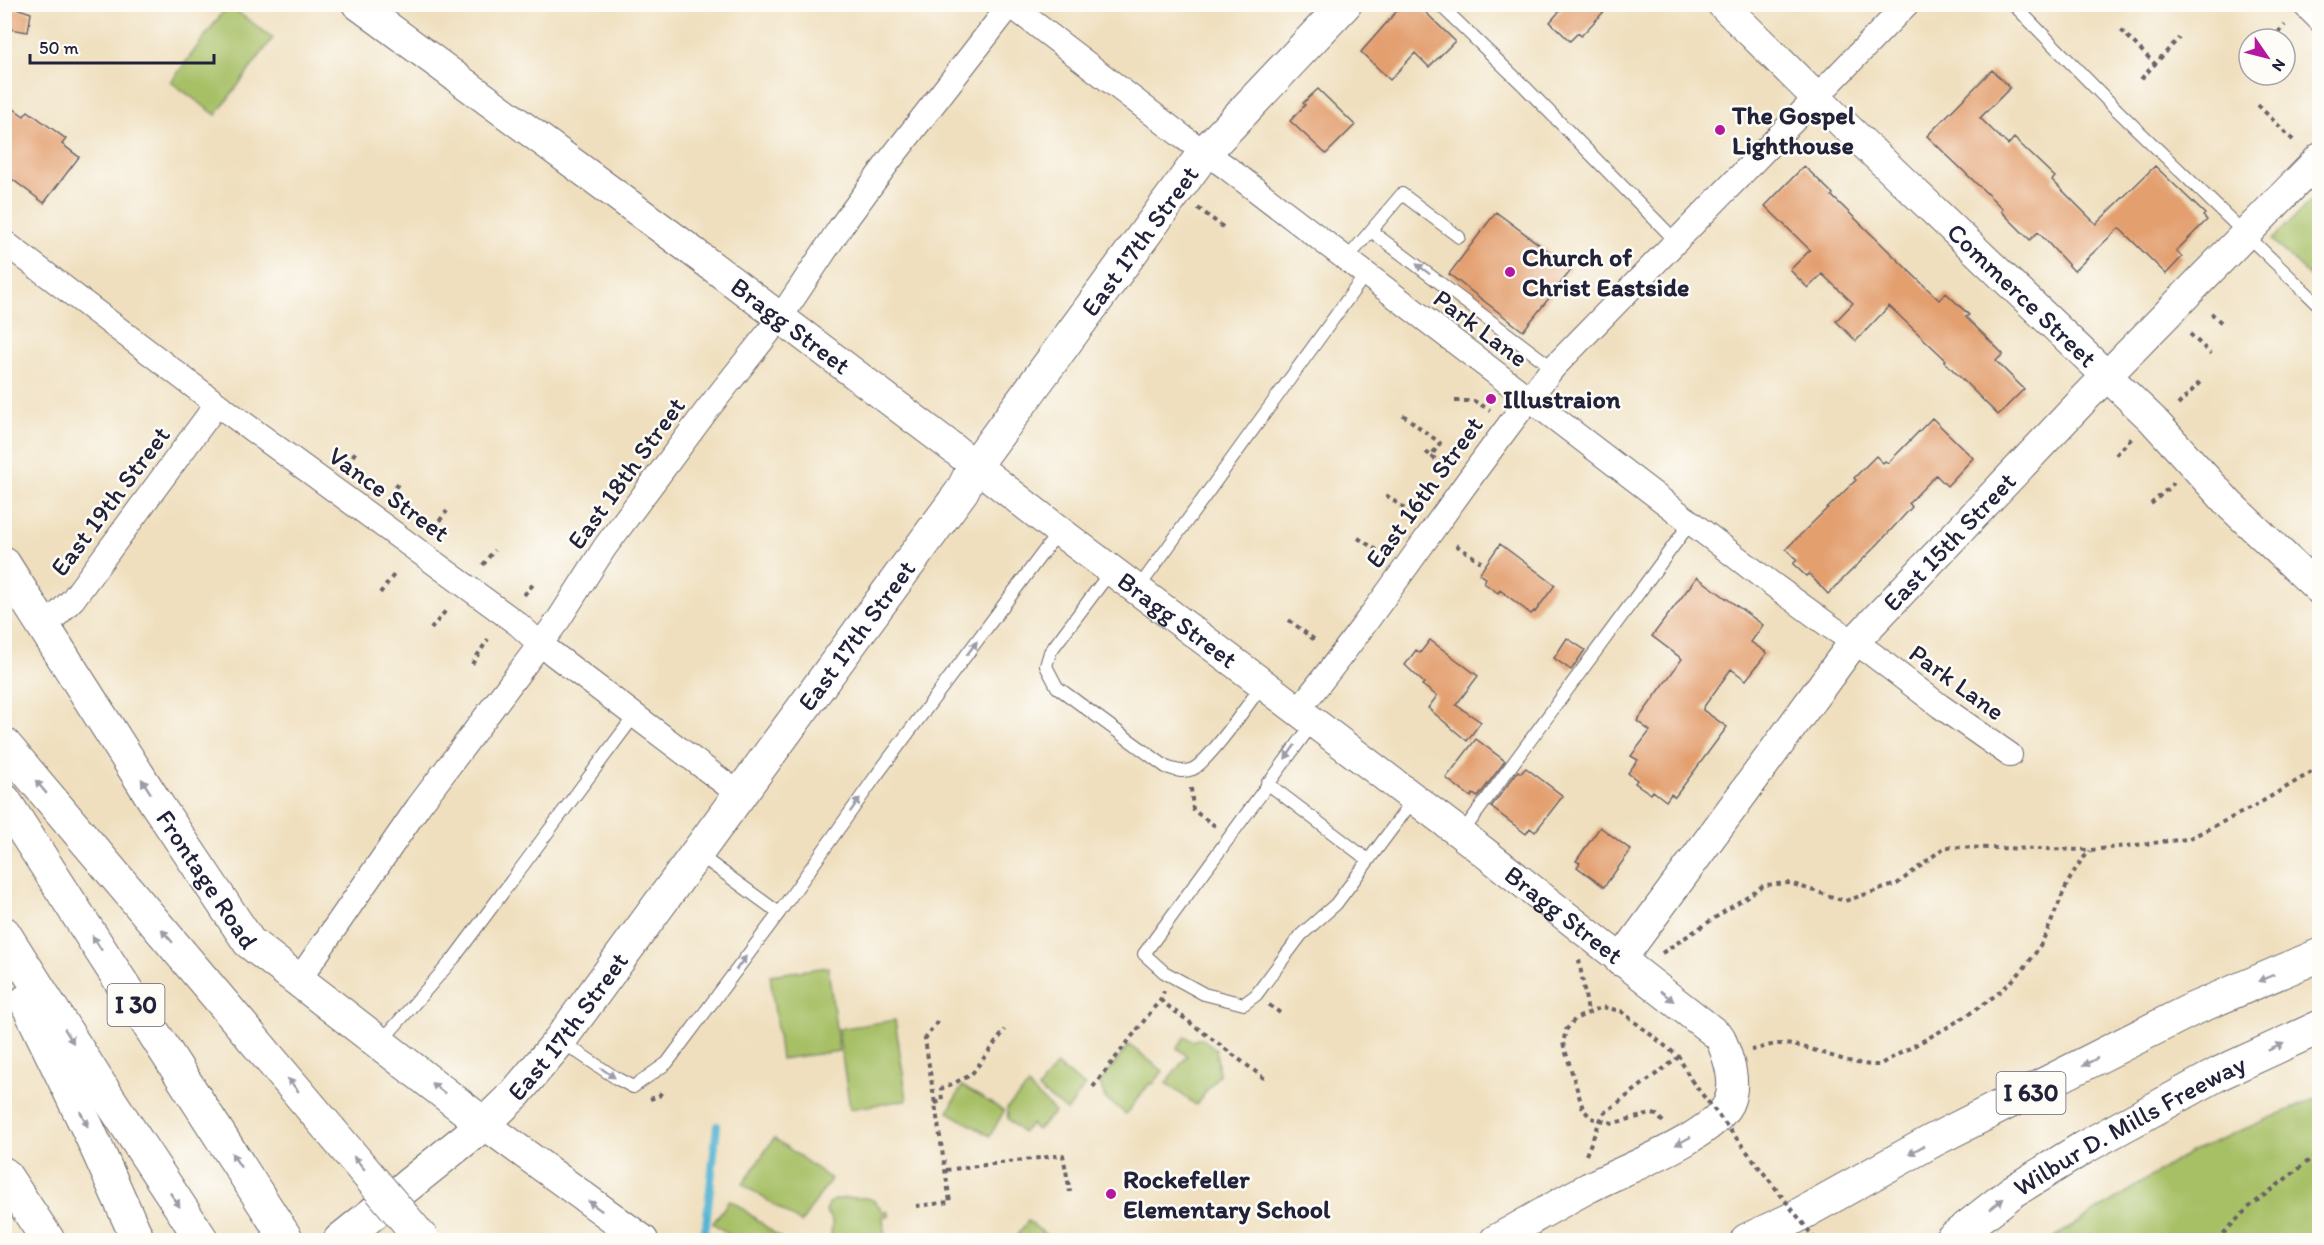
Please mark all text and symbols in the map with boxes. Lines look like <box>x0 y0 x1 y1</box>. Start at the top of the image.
scale bar <box>30 27 214 65</box>
north arrow <box>2237 27 2297 87</box>
text: 50 m <box>39 37 79 59</box>
text: N <box>2268 55 2290 75</box>
place label: The Gospel Lighthouse <box>1731 99 1856 161</box>
marker: The Gospel Lighthouse <box>1713 123 1727 137</box>
street label: East 17th Street <box>1074 159 1206 322</box>
street label: Commerce Street <box>1940 216 2104 374</box>
place label: Church of Christ Eastside <box>1522 241 1689 303</box>
one-way arrow <box>1415 264 1430 276</box>
marker: Church of Christ Eastside <box>1503 265 1517 279</box>
street label: Bragg Street <box>725 270 857 381</box>
street label: Park Lane <box>1427 282 1535 374</box>
place label: Illustraion <box>1503 383 1621 415</box>
street label: East 18th Street <box>560 391 692 555</box>
marker: Illustraion <box>1484 392 1498 406</box>
street label: East 16th Street <box>1358 410 1490 574</box>
street label: East 19th Street <box>43 420 177 582</box>
street label: Vance Street <box>322 439 456 549</box>
street label: East 15th Street <box>1876 465 2023 618</box>
street label: East 17th Street <box>791 553 922 717</box>
street label: Bragg Street <box>1111 565 1244 675</box>
street label: Park Lane <box>1903 637 2011 727</box>
one-way arrow <box>965 641 977 656</box>
one-way arrow <box>1284 744 1296 759</box>
one-way arrow <box>140 778 151 794</box>
one-way arrow <box>34 779 47 795</box>
one-way arrow <box>849 797 861 813</box>
street label: Frontage Road <box>149 804 265 955</box>
street label: Bragg Street <box>1498 858 1630 971</box>
one-way arrow <box>161 929 174 944</box>
one-way arrow <box>91 935 102 951</box>
street label: East 17th Street <box>500 946 635 1107</box>
one-way arrow <box>735 955 748 971</box>
one-way arrow <box>2256 973 2274 983</box>
road number: I 30 <box>108 984 164 1026</box>
one-way arrow <box>1659 990 1675 1003</box>
one-way arrow <box>63 1028 74 1044</box>
one-way arrow <box>2268 1042 2285 1051</box>
street label: Wilbur D. Mills Freeway <box>2008 1047 2251 1203</box>
one-way arrow <box>2082 1058 2099 1067</box>
one-way arrow <box>600 1067 616 1079</box>
road number: I 630 <box>1996 1072 2066 1114</box>
one-way arrow <box>287 1078 300 1093</box>
one-way arrow <box>431 1082 446 1094</box>
one-way arrow <box>79 1111 88 1128</box>
one-way arrow <box>1675 1136 1692 1146</box>
one-way arrow <box>1907 1145 1924 1155</box>
one-way arrow <box>231 1152 242 1168</box>
one-way arrow <box>352 1155 365 1171</box>
place label: Rockefeller Elementary School <box>1123 1163 1331 1225</box>
marker: Rockefeller Elementary School <box>1104 1187 1118 1201</box>
one-way arrow <box>169 1192 180 1208</box>
one-way arrow <box>1989 1198 2004 1211</box>
one-way arrow <box>588 1200 604 1212</box>

